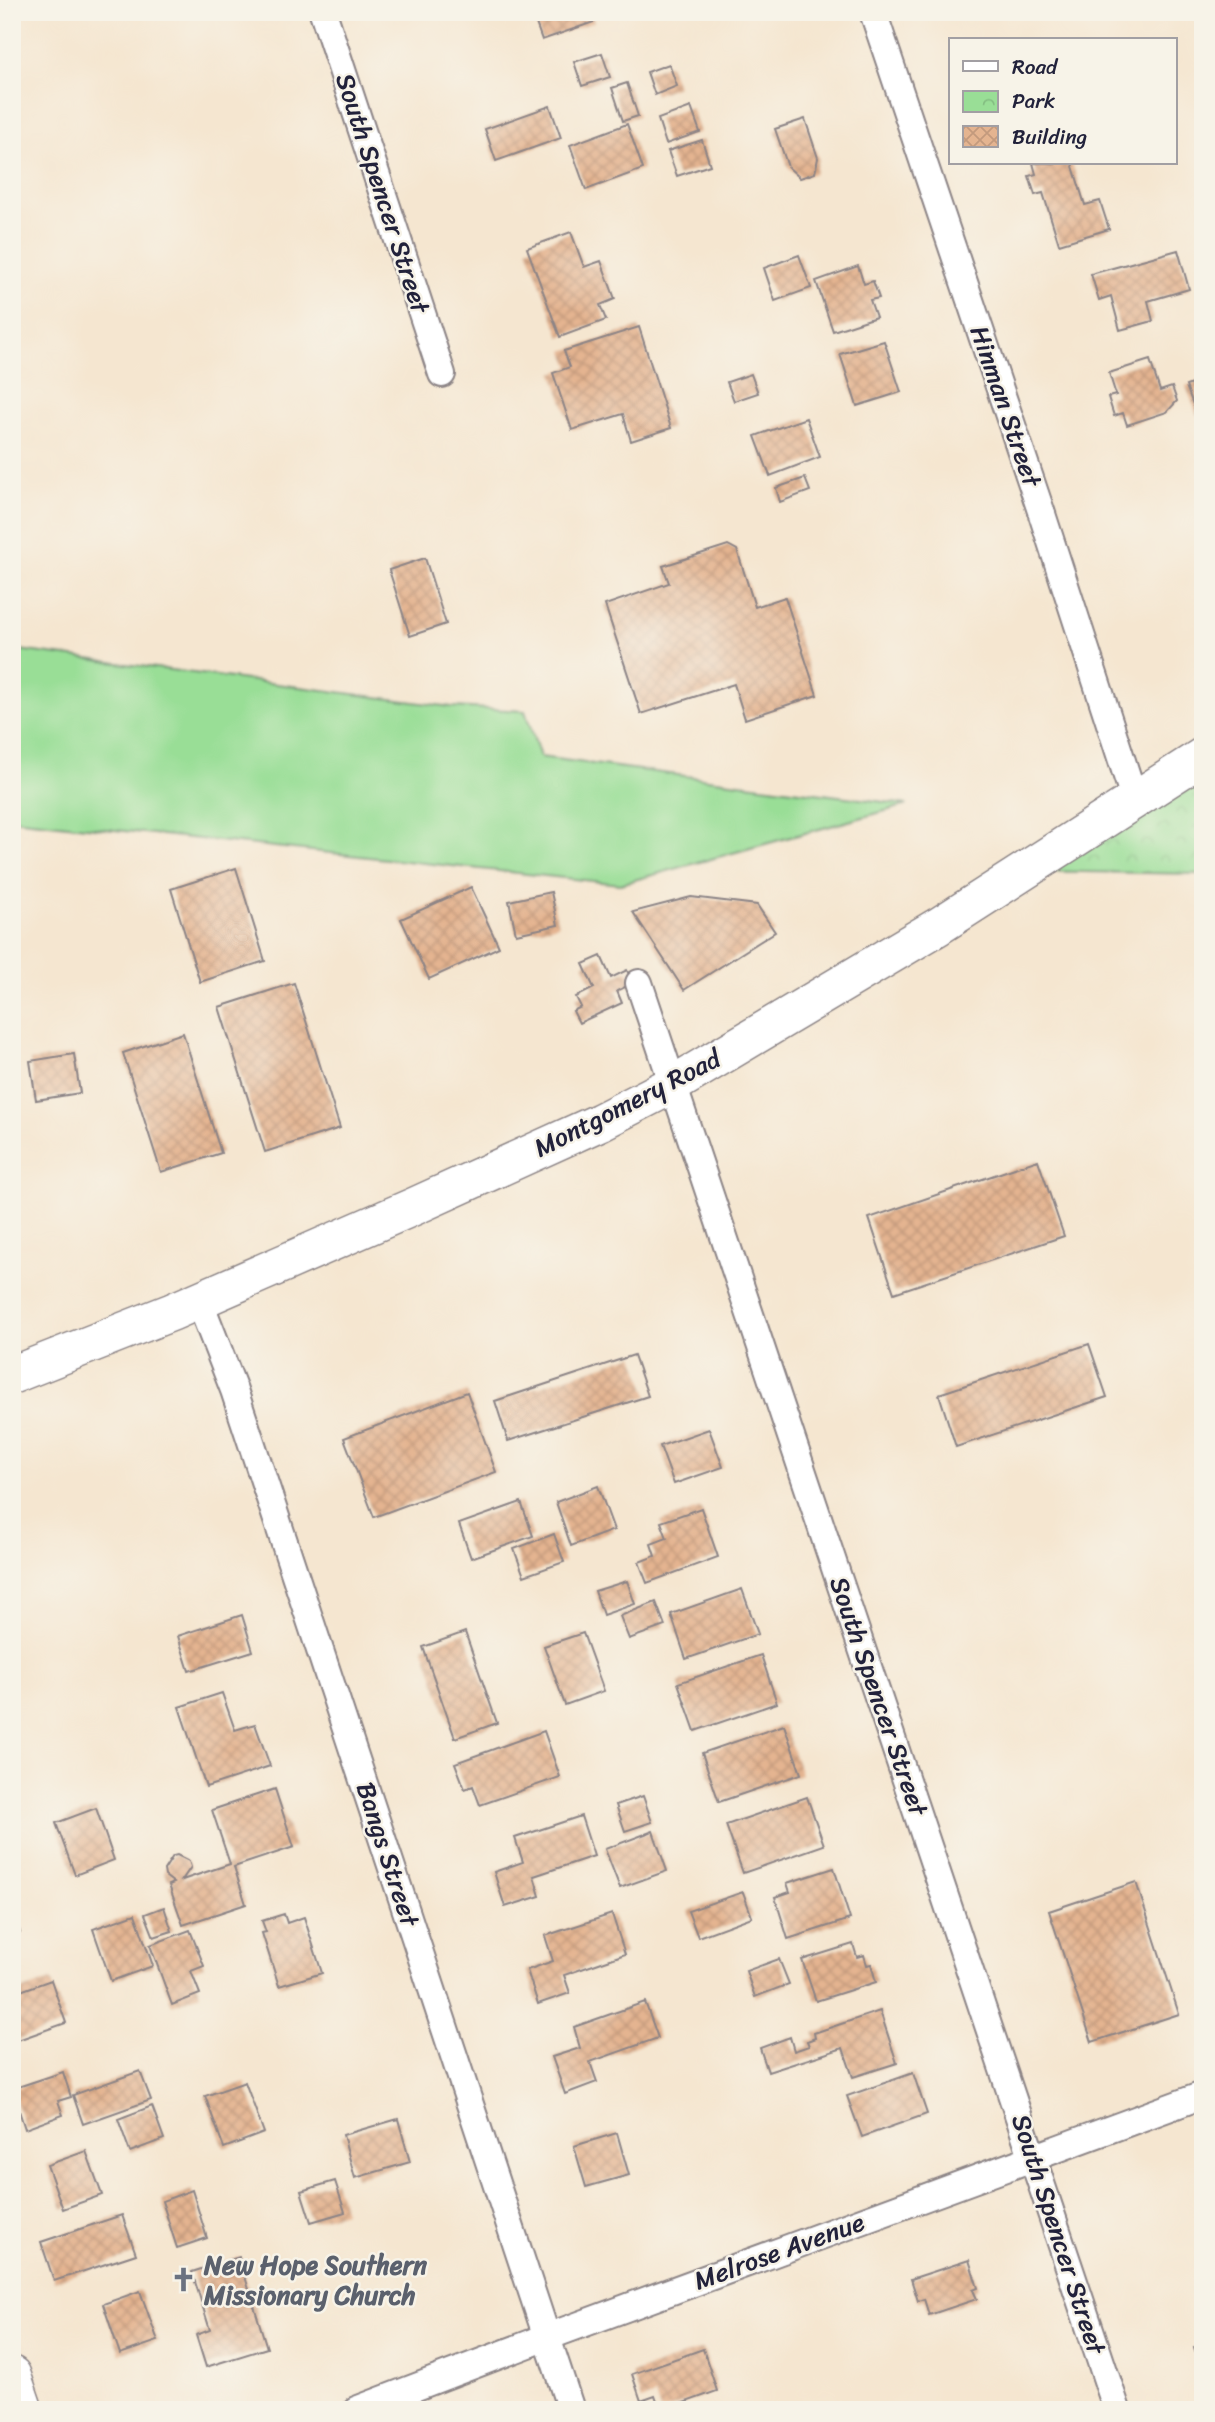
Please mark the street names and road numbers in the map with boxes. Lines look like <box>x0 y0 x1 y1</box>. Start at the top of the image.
street label: South Spencer Street <box>322 67 444 321</box>
street label: Hinman Street <box>957 319 1056 494</box>
street label: Montgomery Road <box>525 1035 731 1170</box>
street label: South Spencer Street <box>817 1570 942 1823</box>
street label: Bangs Street <box>343 1776 433 1934</box>
street label: South Spencer Street <box>998 2108 1120 2362</box>
street label: Melrose Avenue <box>687 2199 871 2303</box>

